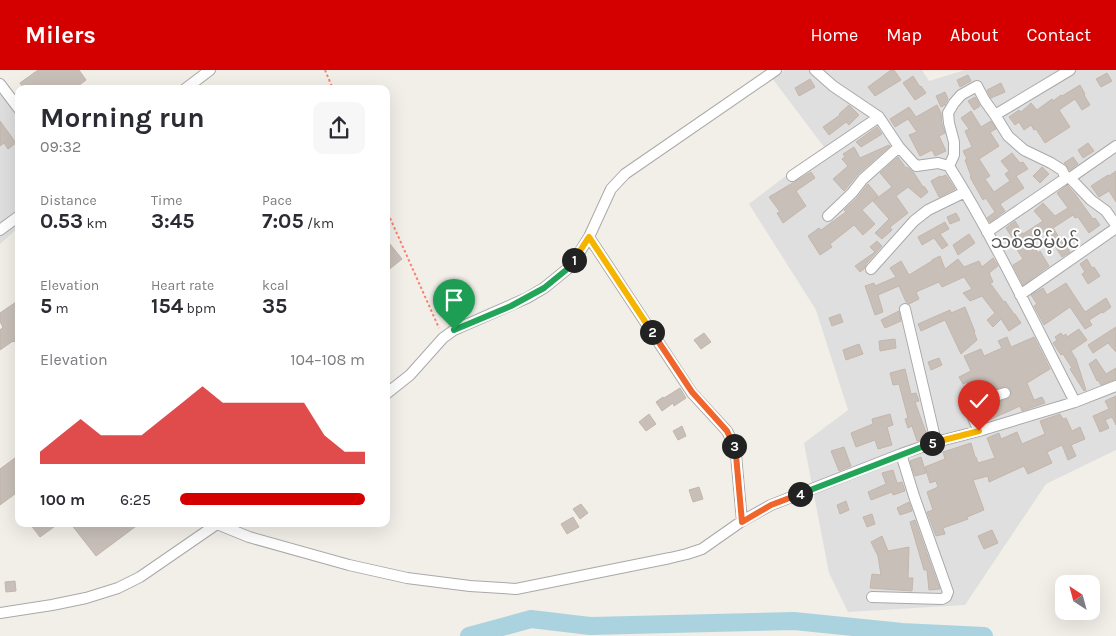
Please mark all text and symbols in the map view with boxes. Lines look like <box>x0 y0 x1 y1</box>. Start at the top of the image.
text: Milers <box>25 21 96 49</box>
text: Home <box>810 24 858 46</box>
text: Map <box>886 24 922 46</box>
text: About <box>950 24 999 46</box>
text: Contact <box>1027 24 1091 46</box>
text: Morning run <box>40 101 205 134</box>
button: share <box>313 102 365 154</box>
text: 09:32 <box>40 137 81 156</box>
text: Distance <box>40 192 97 209</box>
text: Time <box>151 192 182 209</box>
text: Pace <box>262 192 292 209</box>
text: 0.53 <box>40 209 83 233</box>
text: 3:45 <box>151 209 194 233</box>
text: 7:05 <box>262 209 304 233</box>
text: km <box>83 215 107 232</box>
text: /km <box>304 215 334 232</box>
district label: သစ်ဆိမ့်ပင် <box>991 228 1079 254</box>
pin: 1 <box>562 248 586 272</box>
text: 1 <box>572 252 577 269</box>
text: Elevation <box>40 277 99 294</box>
text: Heart rate <box>151 277 214 294</box>
text: kcal <box>262 277 289 294</box>
pin <box>433 279 475 330</box>
icon: arrive <box>440 286 468 314</box>
text: 5 <box>40 294 52 318</box>
text: 154 <box>151 294 183 318</box>
text: 35 <box>262 294 287 318</box>
text: m <box>52 300 69 317</box>
text: bpm <box>183 300 216 317</box>
pin: 2 <box>640 320 664 344</box>
text: 2 <box>648 324 657 341</box>
text: Elevation <box>40 350 108 369</box>
text: 104–108 m <box>290 350 365 369</box>
pin <box>958 380 1000 431</box>
icon: check <box>965 387 993 415</box>
pin: 5 <box>920 430 944 456</box>
pin: 3 <box>722 434 746 458</box>
text: 5 <box>928 435 937 452</box>
text: 3 <box>730 438 739 455</box>
pin: 4 <box>788 482 812 506</box>
text: 4 <box>796 486 805 503</box>
text: 100 m <box>40 490 85 509</box>
text: 6:25 <box>120 490 151 509</box>
north arrow <box>1055 575 1100 620</box>
map controls <box>1055 575 1100 620</box>

